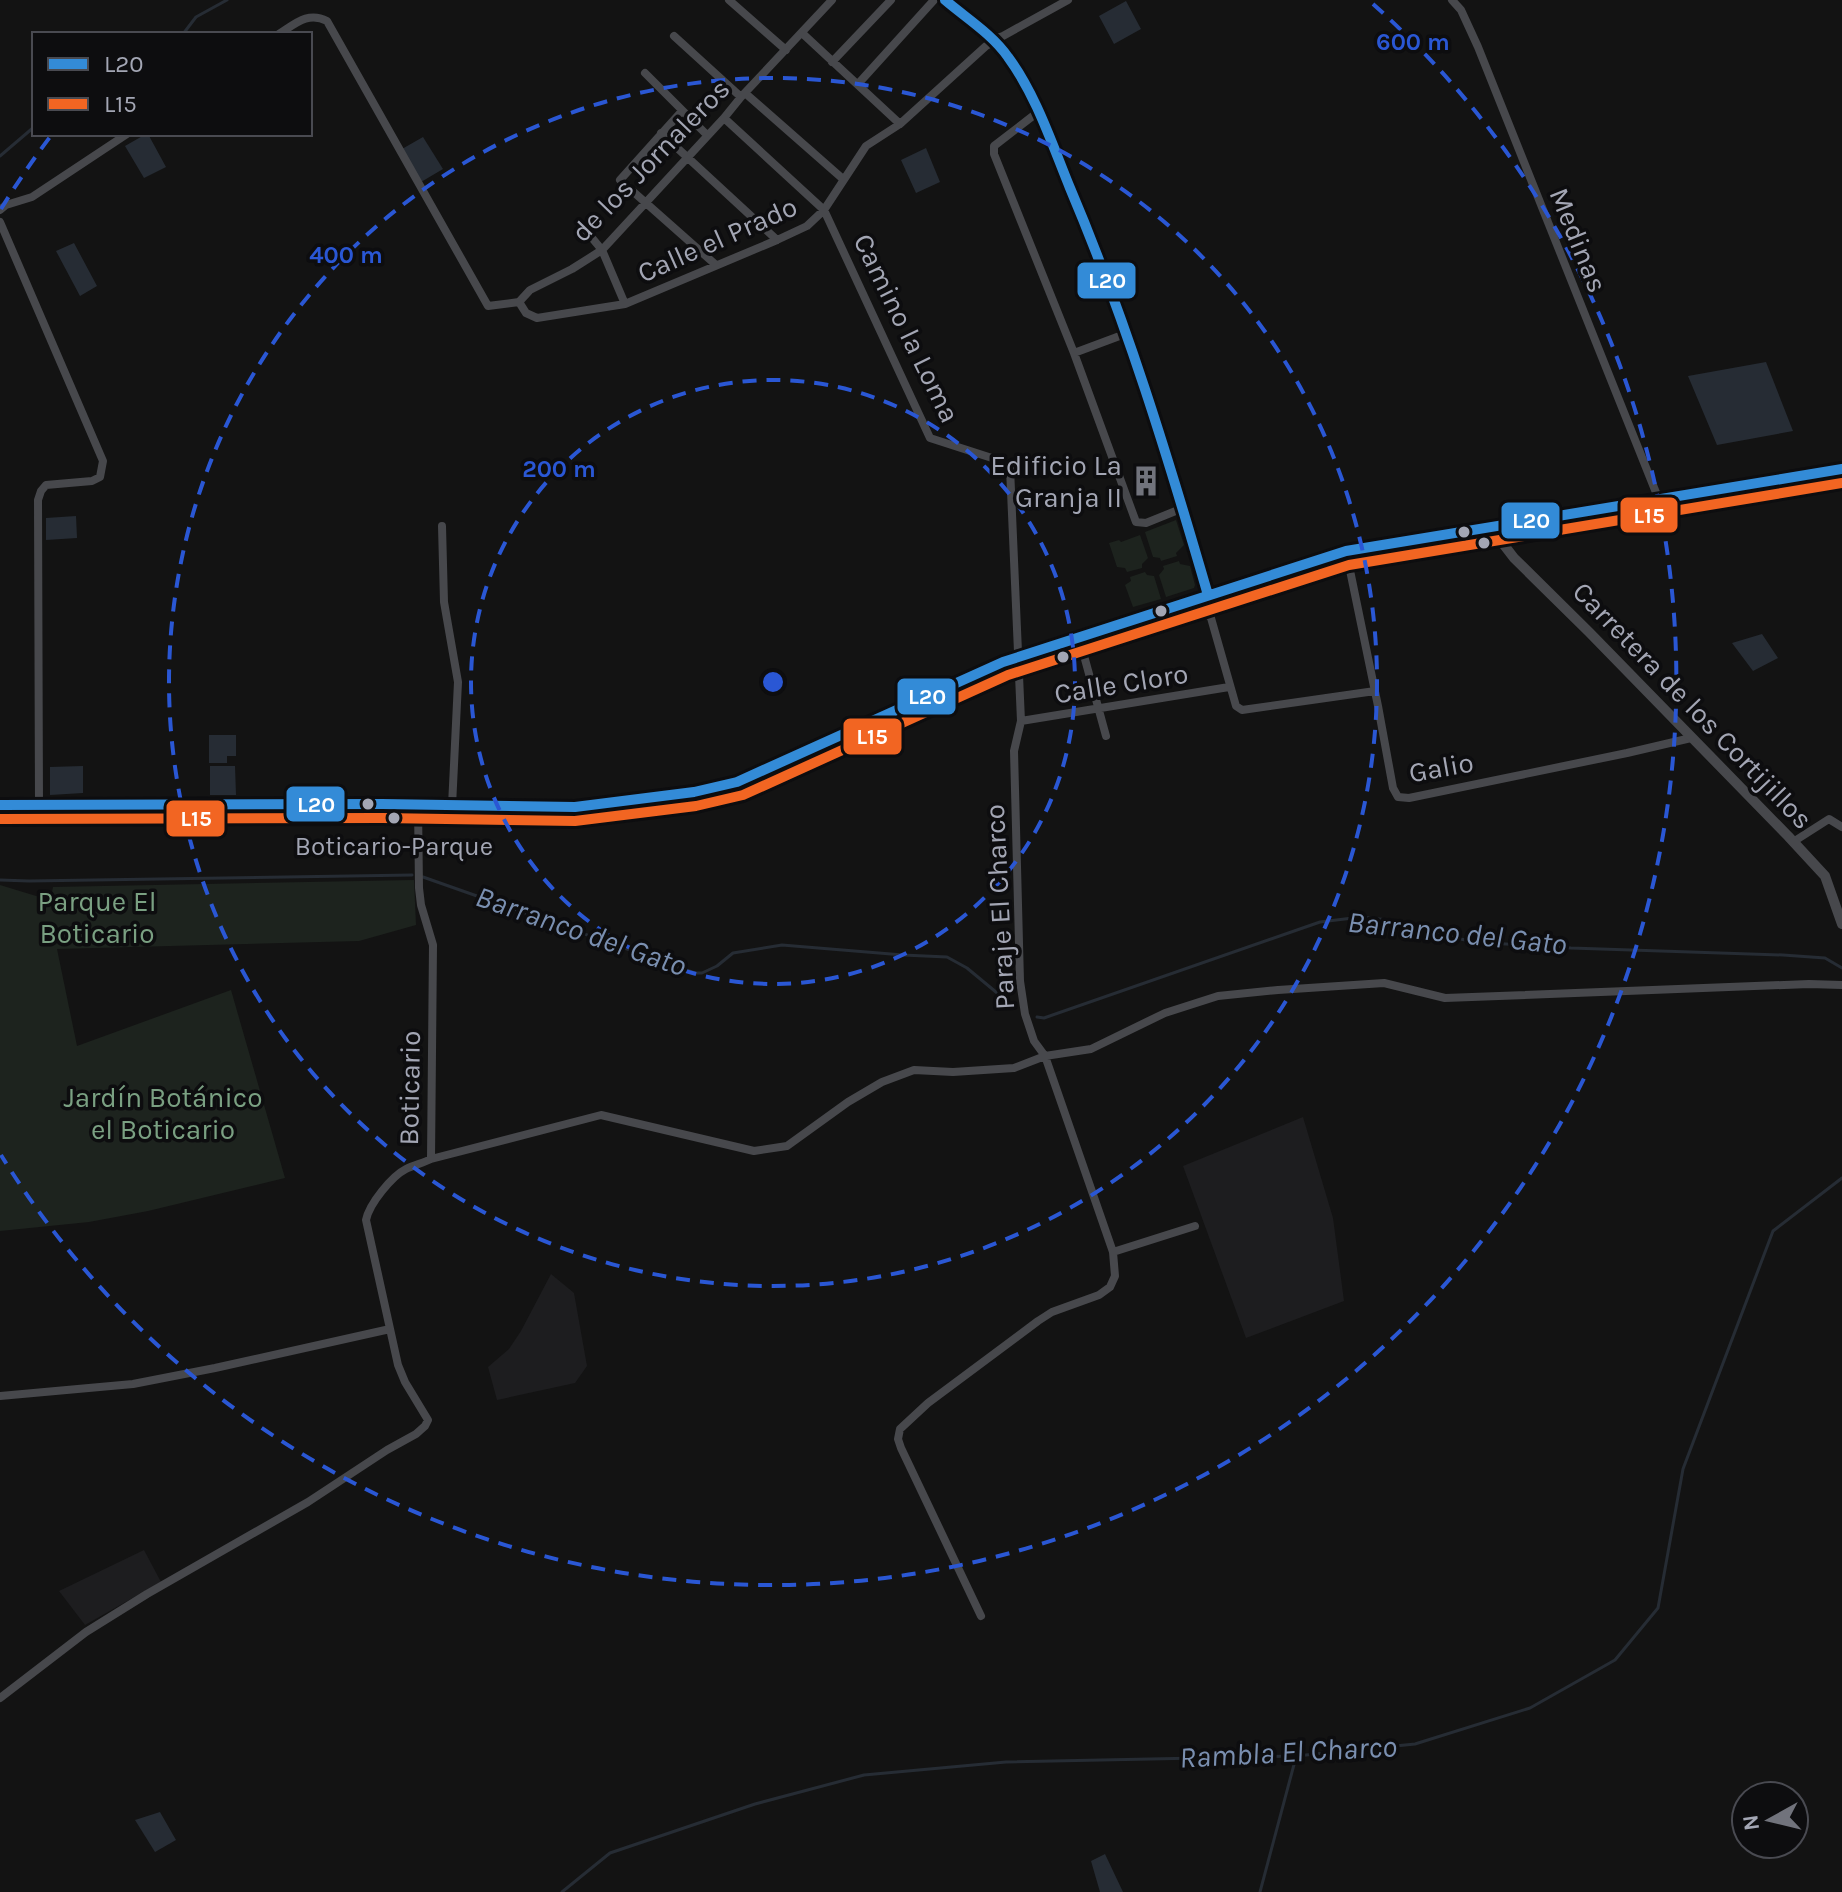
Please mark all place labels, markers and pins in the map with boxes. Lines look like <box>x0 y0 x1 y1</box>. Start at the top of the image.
place label: Edificio La Granja II <box>990 449 1122 514</box>
building icon: Edificio La Granja II <box>1129 464 1163 498</box>
unlabelled marker <box>1456 524 1472 540</box>
unlabelled marker <box>1476 535 1492 551</box>
unlabelled marker <box>1153 603 1169 619</box>
unlabelled marker <box>1055 649 1071 665</box>
centre of rings <box>759 668 787 696</box>
unlabelled marker <box>360 796 376 812</box>
marker: Boticario-Parque <box>386 810 402 826</box>
place label: Boticario-Parque <box>295 831 493 862</box>

